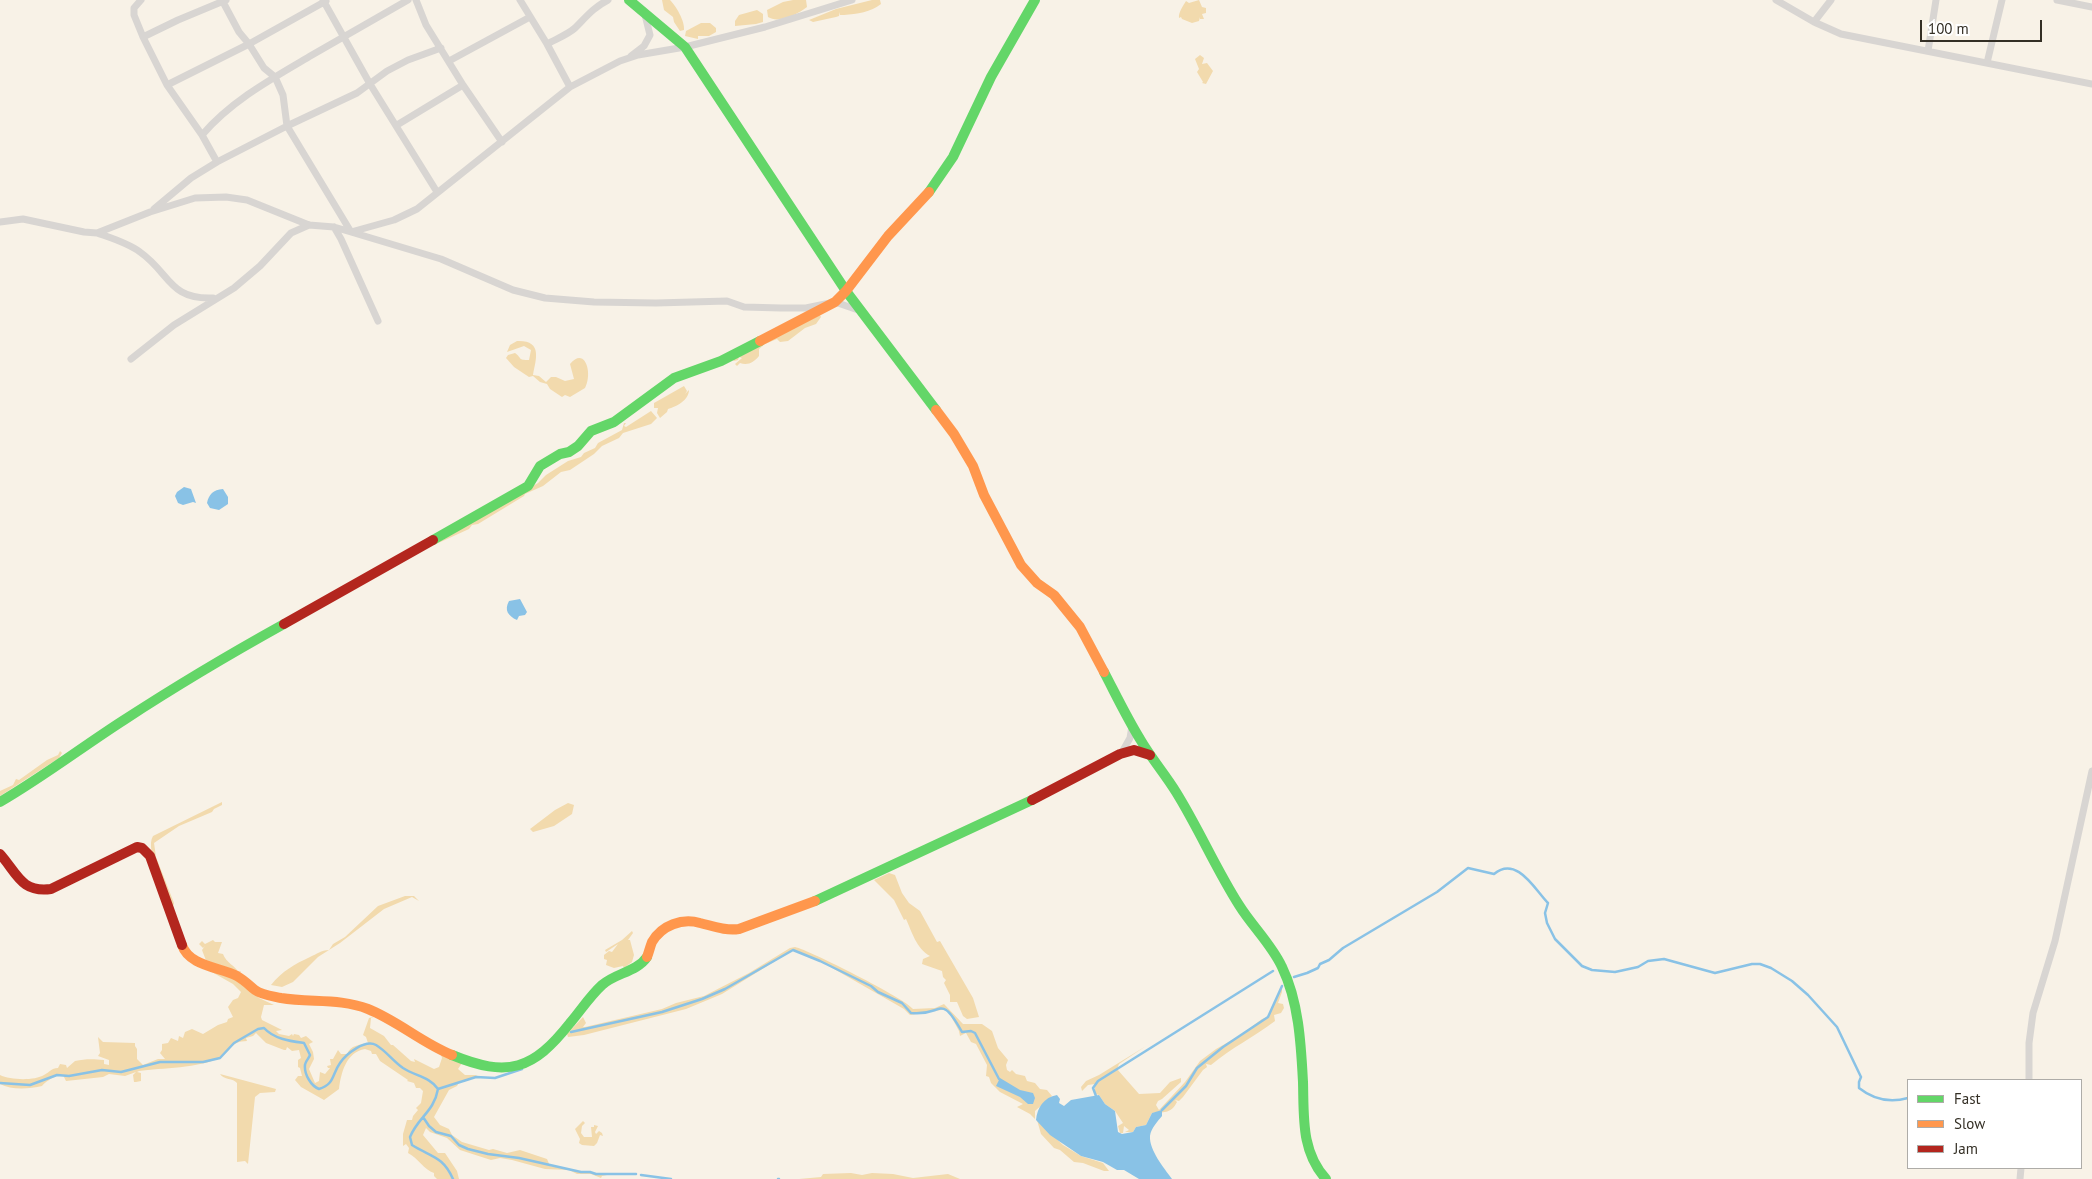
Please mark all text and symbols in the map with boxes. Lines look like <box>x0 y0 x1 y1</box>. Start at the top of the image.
scale bar <box>1922 10 2044 42</box>
text: 100 m <box>1928 19 1969 38</box>
legend <box>1907 1079 2082 1169</box>
text: Fast <box>1954 1089 1981 1108</box>
text: Slow <box>1954 1114 1985 1133</box>
text: Jam <box>1954 1139 1978 1158</box>

